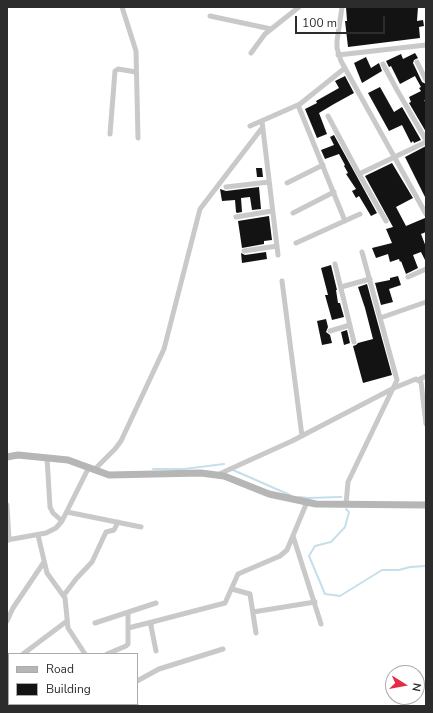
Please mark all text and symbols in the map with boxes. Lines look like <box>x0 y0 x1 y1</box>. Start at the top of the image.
scale bar <box>297 8 387 34</box>
text: 100 m <box>302 15 337 31</box>
legend <box>8 653 138 705</box>
text: Road <box>46 661 74 677</box>
north arrow <box>385 665 425 705</box>
text: Building <box>46 681 91 697</box>
text: N <box>408 682 424 693</box>

